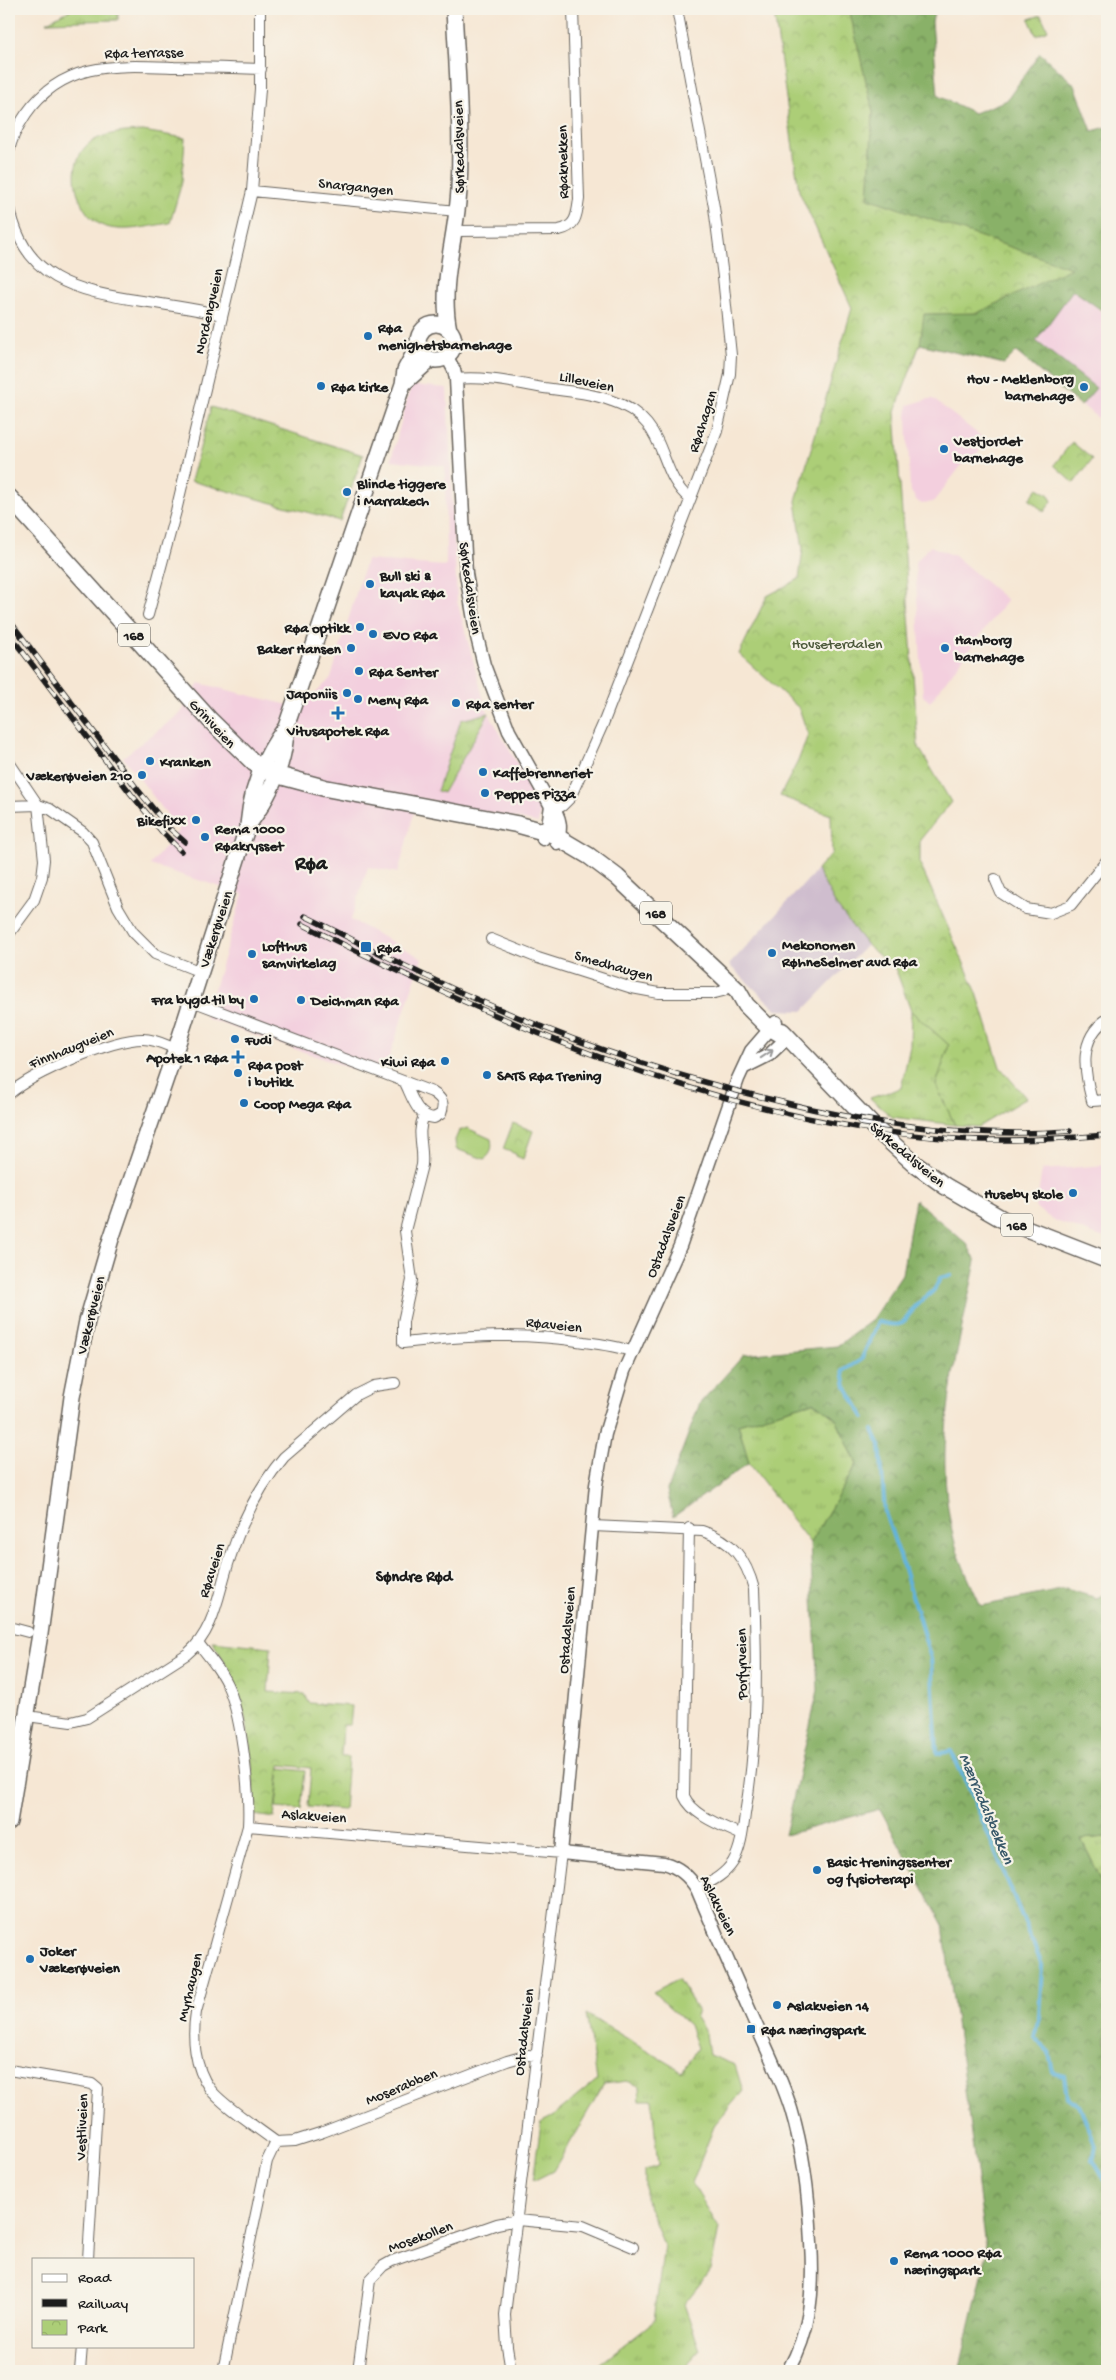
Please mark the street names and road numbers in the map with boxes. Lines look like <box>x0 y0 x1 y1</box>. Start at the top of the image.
street label: Røa terrasse <box>104 44 184 64</box>
street label: Sørkedalsveien <box>450 100 470 194</box>
street label: Røaknekken <box>554 125 574 199</box>
street label: Snargangen <box>317 175 394 201</box>
street label: Nordengveien <box>191 267 229 356</box>
street label: Lilleveien <box>558 368 616 398</box>
street label: Røahagan <box>685 388 722 455</box>
street label: Sørkedalsveien <box>454 541 484 636</box>
road number: 168 <box>118 624 150 646</box>
street label: Griniveien <box>184 696 239 753</box>
street label: Vækerøveien <box>196 889 238 971</box>
road number: 168 <box>640 901 672 924</box>
street label: Smedhaugen <box>572 947 655 987</box>
street label: Finnhaugveien <box>26 1024 117 1074</box>
street label: Sørkedalsveien <box>865 1119 948 1192</box>
street label: Ostadalsveien <box>643 1193 691 1281</box>
road number: 168 <box>1001 1214 1033 1236</box>
street label: Vækerøveien <box>73 1275 110 1357</box>
street label: Røaveien <box>525 1314 583 1338</box>
street label: Røaveien <box>196 1541 230 1600</box>
street label: Ostadalsveien <box>555 1586 581 1675</box>
street label: Porfyrveien <box>733 1628 753 1701</box>
street label: Aslakveien <box>281 1806 347 1828</box>
street label: Aslakveien <box>695 1873 740 1939</box>
street label: Myrhaugen <box>174 1951 208 2024</box>
street label: Ostadalsveien <box>511 1988 539 2077</box>
street label: Moserabben <box>363 2065 440 2110</box>
street label: Vestliveien <box>73 2093 93 2162</box>
street label: Mosekollen <box>386 2218 455 2258</box>

